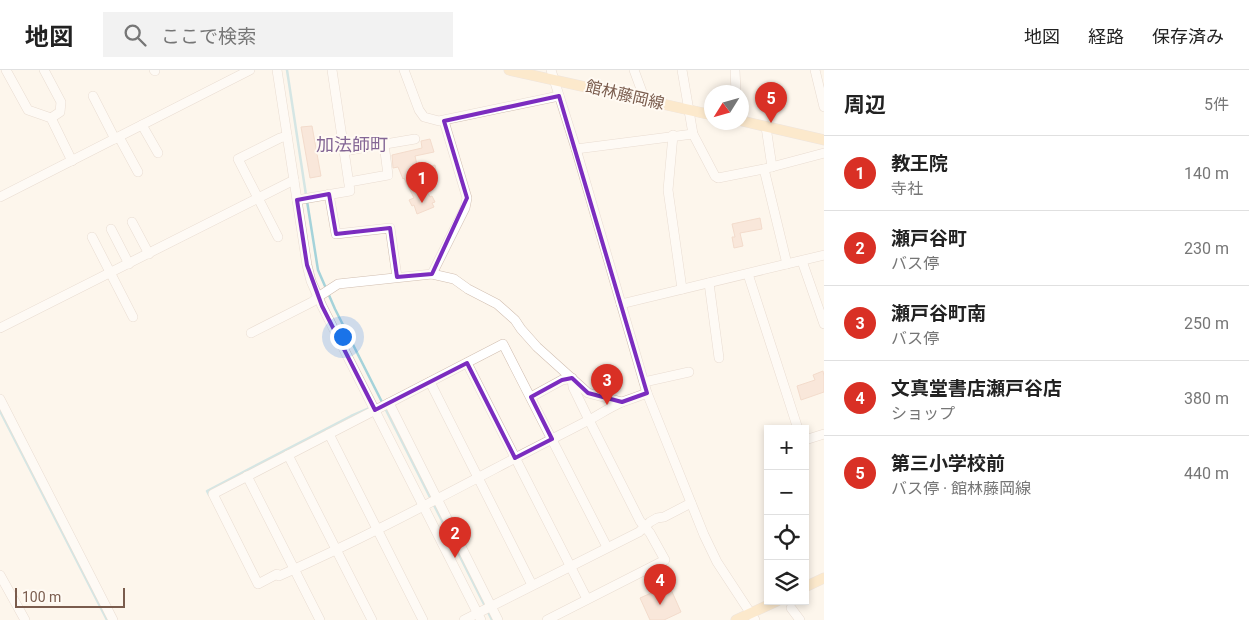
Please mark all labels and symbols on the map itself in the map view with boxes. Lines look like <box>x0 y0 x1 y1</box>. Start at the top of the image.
street label: 館林藤岡線 <box>584 77 666 113</box>
pin: 5 <box>755 82 787 123</box>
north arrow <box>704 85 749 130</box>
district label: 加法師町 <box>316 134 388 155</box>
pin: 1 <box>406 162 438 203</box>
your location <box>330 324 356 350</box>
pin: 3 <box>591 364 623 405</box>
pin: 2 <box>439 517 471 558</box>
pin: 4 <box>644 564 676 605</box>
scale bar <box>15 585 125 608</box>

